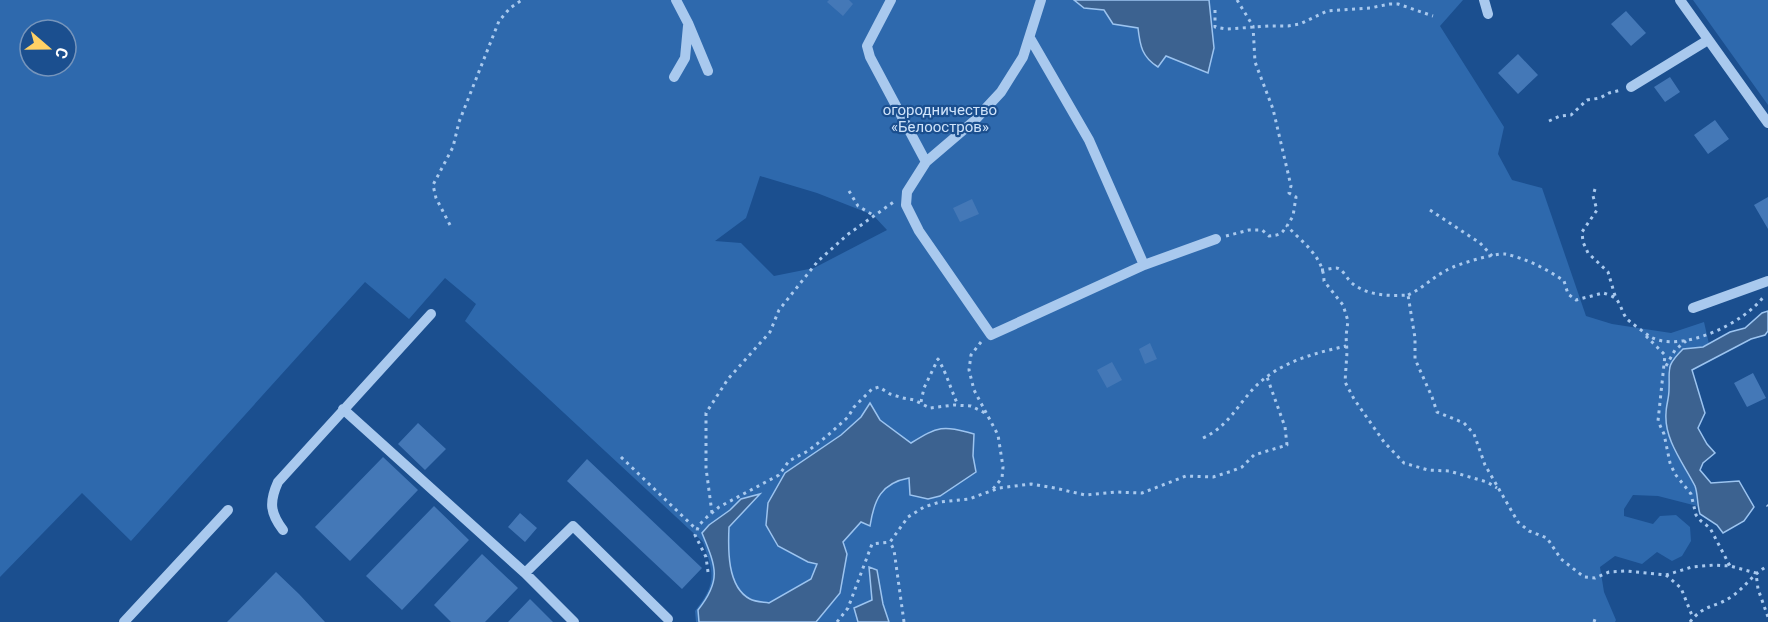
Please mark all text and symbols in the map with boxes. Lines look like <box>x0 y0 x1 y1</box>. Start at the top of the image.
north arrow <box>18 18 78 78</box>
text: С <box>51 45 72 61</box>
park label: огородничество «Белоостров» <box>883 101 997 136</box>

